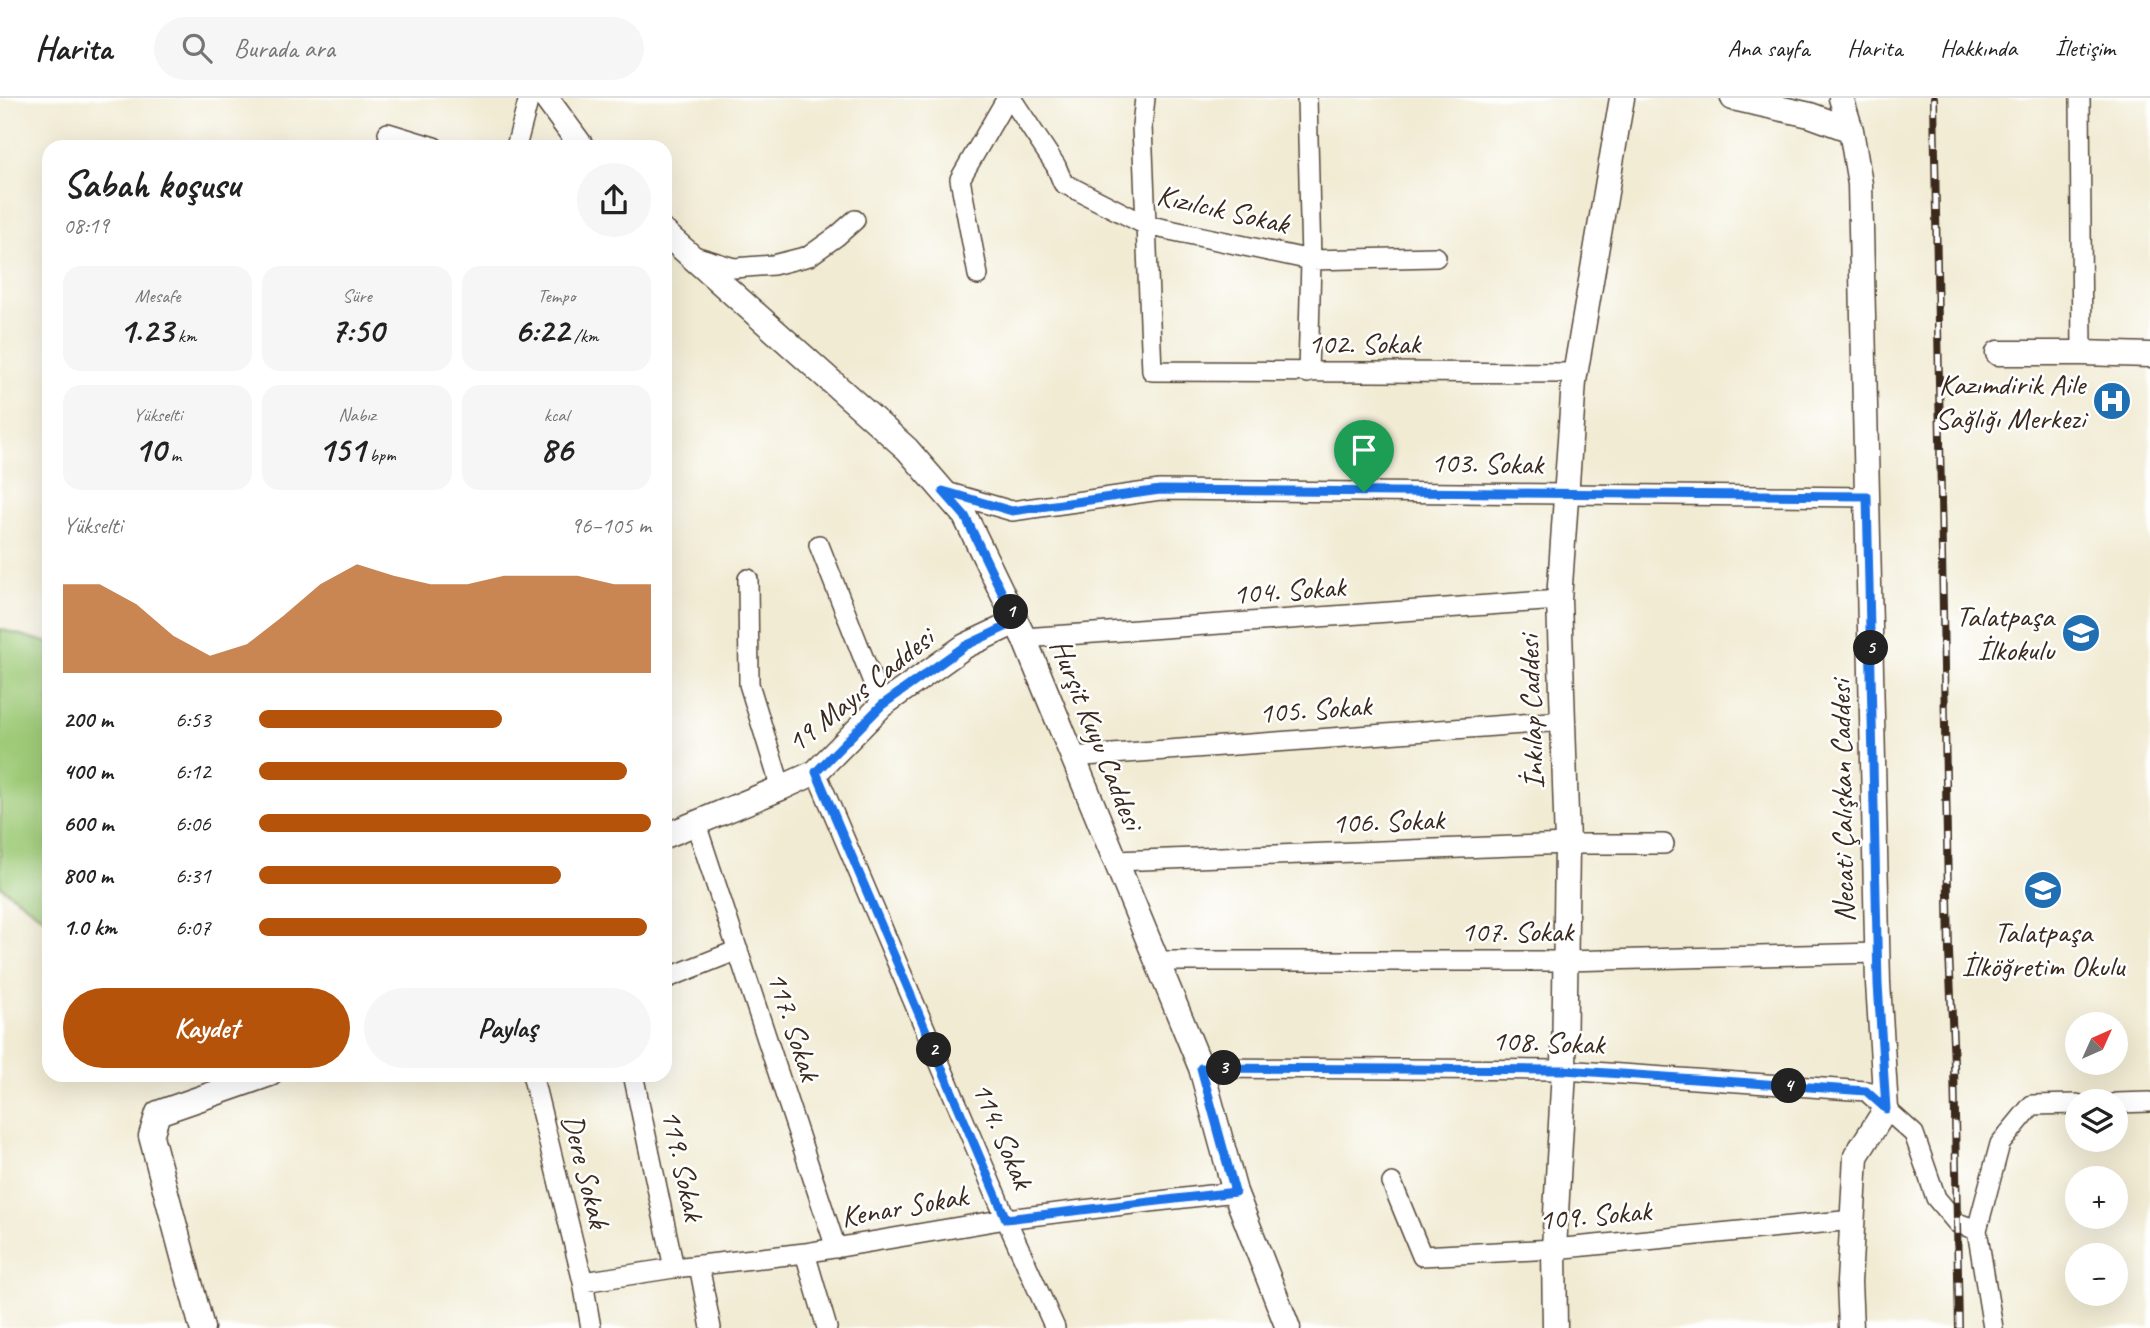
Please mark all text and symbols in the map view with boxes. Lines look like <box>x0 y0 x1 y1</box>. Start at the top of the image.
search box <box>154 17 644 80</box>
text: Harita <box>35 27 112 69</box>
icon: search <box>178 29 216 67</box>
text: Burada ara <box>234 32 335 65</box>
text: Ana sayfa <box>1728 33 1809 63</box>
text: Harita <box>1847 33 1902 63</box>
text: Hakkında <box>1940 33 2017 63</box>
text: İletişim <box>2055 33 2115 63</box>
text: Sabah koşusu <box>63 161 240 208</box>
button: share <box>577 163 651 237</box>
street label: Kızılcık Sokak <box>1154 175 1294 243</box>
text: 08:19 <box>63 211 109 240</box>
text: Mesafe <box>135 284 181 308</box>
text: Süre <box>342 284 372 308</box>
text: Tempo <box>537 284 575 308</box>
text: 1.23 <box>119 308 173 353</box>
text: 7:50 <box>330 308 384 353</box>
text: 6:22 <box>514 308 569 353</box>
text: km <box>173 324 196 348</box>
text: /km <box>569 324 599 348</box>
street label: 102. Sokak <box>1308 324 1422 362</box>
place label: Kazımdirik Aile Sağlığı Merkezi <box>1935 365 2088 437</box>
hospital icon: Kazımdirik Aile Sağlığı Merkezi <box>2091 380 2133 422</box>
text: Yükselti <box>133 403 182 427</box>
text: Nabız <box>338 403 376 427</box>
text: kcal <box>544 403 569 427</box>
pin <box>1334 420 1394 492</box>
text: 10 <box>134 427 166 472</box>
text: 151 <box>318 427 365 472</box>
text: 86 <box>540 427 572 472</box>
icon: arrive <box>1345 431 1383 469</box>
text: m <box>166 443 181 467</box>
text: bpm <box>365 443 396 467</box>
street label: 103. Sokak <box>1430 443 1546 483</box>
text: Yükselti <box>63 511 123 540</box>
text: 96–105 m <box>571 511 651 540</box>
street label: 104. Sokak <box>1232 567 1348 613</box>
pin: 1 <box>993 594 1028 630</box>
place label: Talatpaşa İlkokulu <box>1956 597 2056 669</box>
text: 1 <box>1006 599 1015 623</box>
school or university icon: Talatpaşa İlkokulu <box>2060 612 2102 654</box>
street label: 19 Mayıs Caddesi <box>779 617 944 761</box>
pin: 5 <box>1854 630 1888 666</box>
street label: İnkılap Caddesi <box>1509 631 1553 790</box>
street label: Hurşit Kuyu Caddesi <box>1042 633 1154 838</box>
text: 5 <box>1866 635 1875 659</box>
street label: Necati Çalışkan Caddesi <box>1821 676 1863 922</box>
street label: 105. Sokak <box>1258 686 1374 732</box>
text: 200 m <box>63 705 113 734</box>
text: 6:53 <box>175 705 211 734</box>
text: 400 m <box>63 757 113 786</box>
text: 6:12 <box>175 757 211 786</box>
street label: 106. Sokak <box>1331 800 1447 842</box>
text: 600 m <box>63 809 113 838</box>
text: 6:06 <box>175 809 211 838</box>
text: 800 m <box>63 861 113 890</box>
text: 6:31 <box>175 861 211 890</box>
school or university icon: Talatpaşa İlköğretim Okulu <box>2022 869 2064 911</box>
street label: 107. Sokak <box>1461 912 1575 950</box>
text: 1.0 km <box>63 913 117 942</box>
text: 6:07 <box>175 913 211 942</box>
place label: Talatpaşa İlköğretim Okulu <box>1962 913 2126 985</box>
street label: 117. Sokak <box>759 967 830 1087</box>
button: Kaydet <box>63 988 350 1068</box>
button: Paylaş <box>364 988 651 1068</box>
north arrow <box>2065 1012 2128 1074</box>
map controls <box>2065 1012 2128 1306</box>
street label: 108. Sokak <box>1491 1021 1607 1063</box>
pin: 2 <box>916 1032 951 1068</box>
text: 2 <box>929 1037 938 1061</box>
pin: 3 <box>1206 1051 1242 1086</box>
text: 3 <box>1219 1055 1228 1079</box>
pin: 4 <box>1772 1068 1806 1104</box>
text: 4 <box>1784 1073 1793 1097</box>
street label: 114. Sokak <box>964 1076 1043 1196</box>
button: layers <box>2065 1089 2128 1152</box>
street label: 119. Sokak <box>653 1106 714 1226</box>
street label: Dere Sokak <box>554 1110 619 1234</box>
button: + <box>2065 1166 2128 1229</box>
street label: Kenar Sokak <box>838 1176 972 1236</box>
street label: 109. Sokak <box>1537 1191 1655 1239</box>
button: − <box>2065 1243 2128 1306</box>

